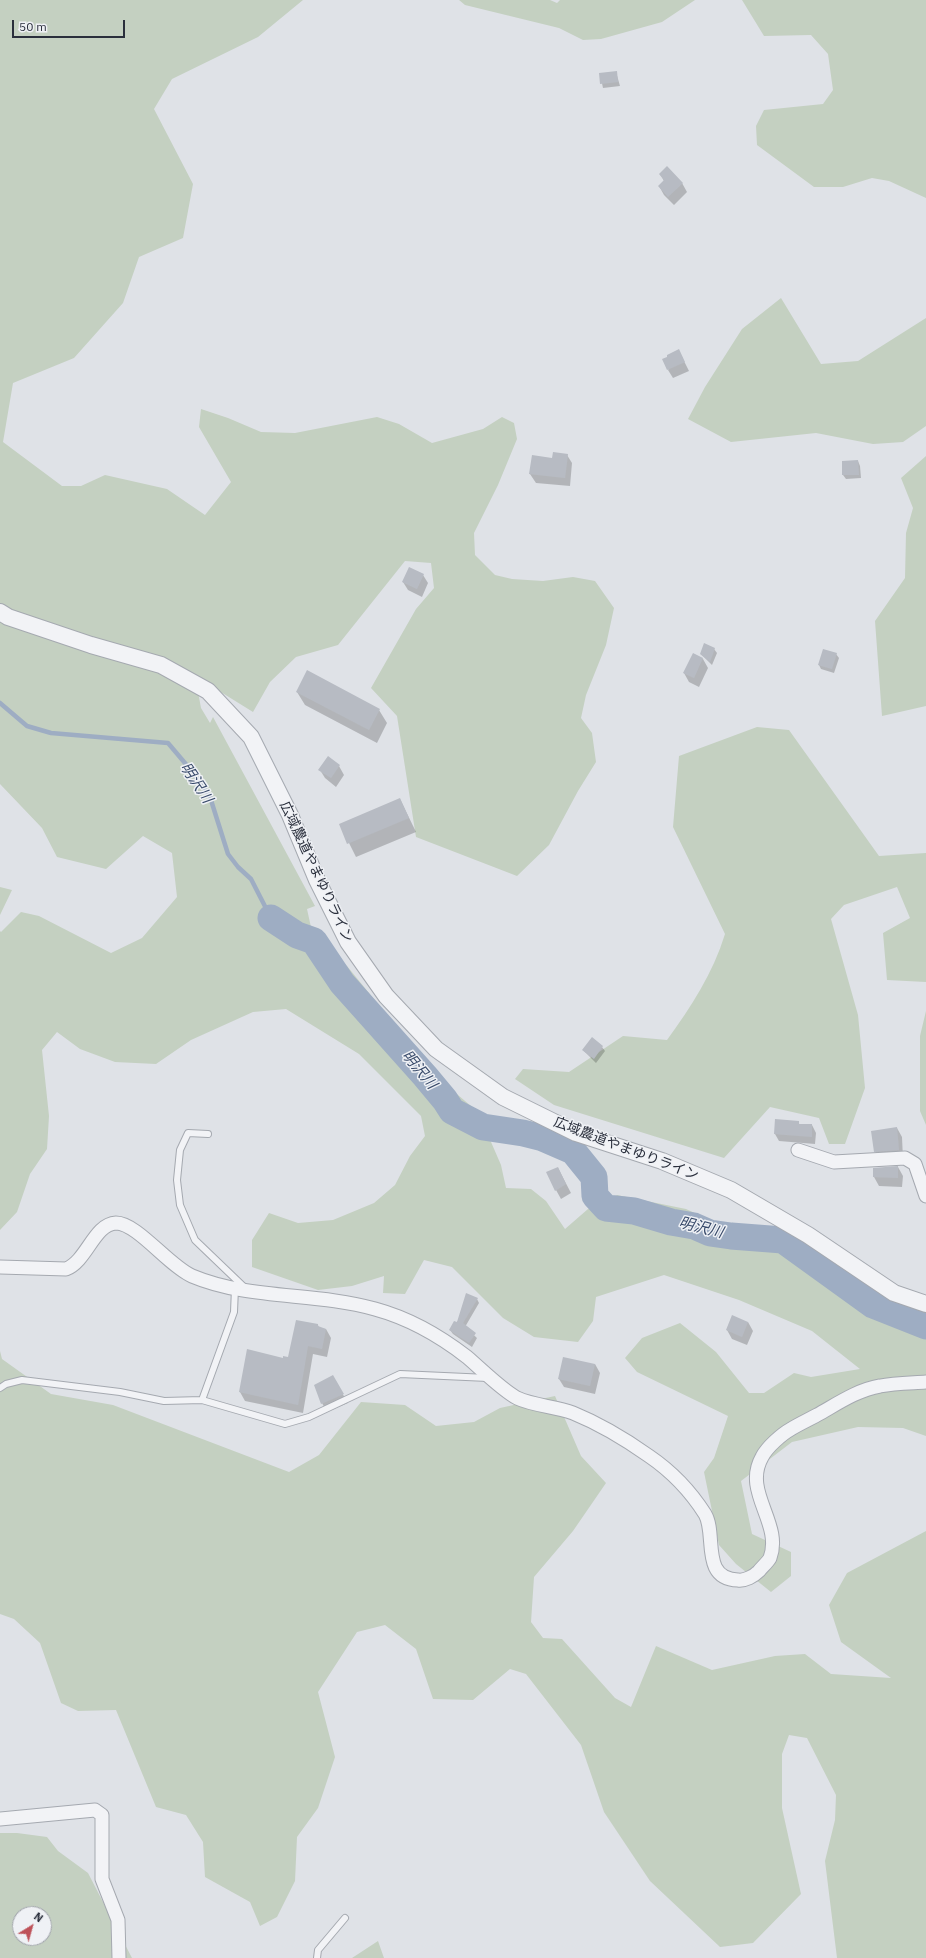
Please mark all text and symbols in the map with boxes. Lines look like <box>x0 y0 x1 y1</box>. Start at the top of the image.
scale bar <box>14 12 127 38</box>
text: 50 m <box>19 19 47 34</box>
water label: 明沢川 <box>176 759 216 807</box>
street label: 広域農道やまゆりライン <box>276 799 356 945</box>
water label: 明沢川 <box>398 1047 440 1093</box>
street label: 広域農道やまゆりライン <box>551 1114 701 1184</box>
water label: 明沢川 <box>677 1214 725 1242</box>
north arrow <box>12 1906 52 1946</box>
text: N <box>31 1909 46 1925</box>

